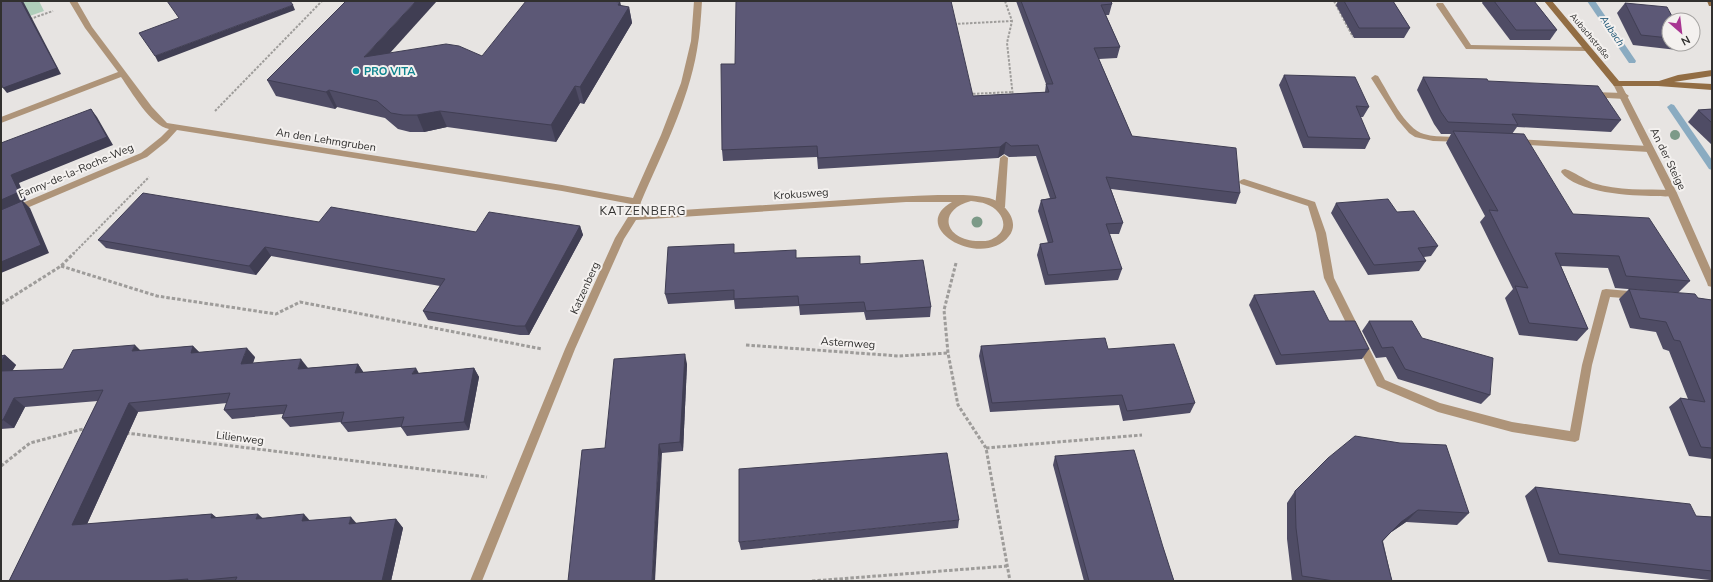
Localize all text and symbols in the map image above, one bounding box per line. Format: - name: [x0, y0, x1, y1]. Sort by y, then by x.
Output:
- street label: Aubachstraße: [1567, 10, 1613, 62]
- water label: Aubach: [1596, 12, 1628, 49]
- north arrow: [1661, 12, 1701, 52]
- text: N: [1678, 32, 1693, 49]
- place label: PRO VITA: [364, 64, 416, 79]
- marker: PRO VITA: [351, 66, 361, 76]
- street label: An den Lehmgruben: [275, 125, 377, 155]
- street label: An der Steige: [1646, 125, 1690, 193]
- street label: Fanny-de-la-Roche-Weg: [16, 140, 136, 202]
- street label: Krokusweg: [773, 185, 829, 203]
- district label: KATZENBERG: [600, 203, 686, 219]
- street label: Katzenberg: [567, 259, 603, 317]
- street label: Asternweg: [820, 334, 876, 352]
- street label: Lilienweg: [215, 428, 265, 448]

